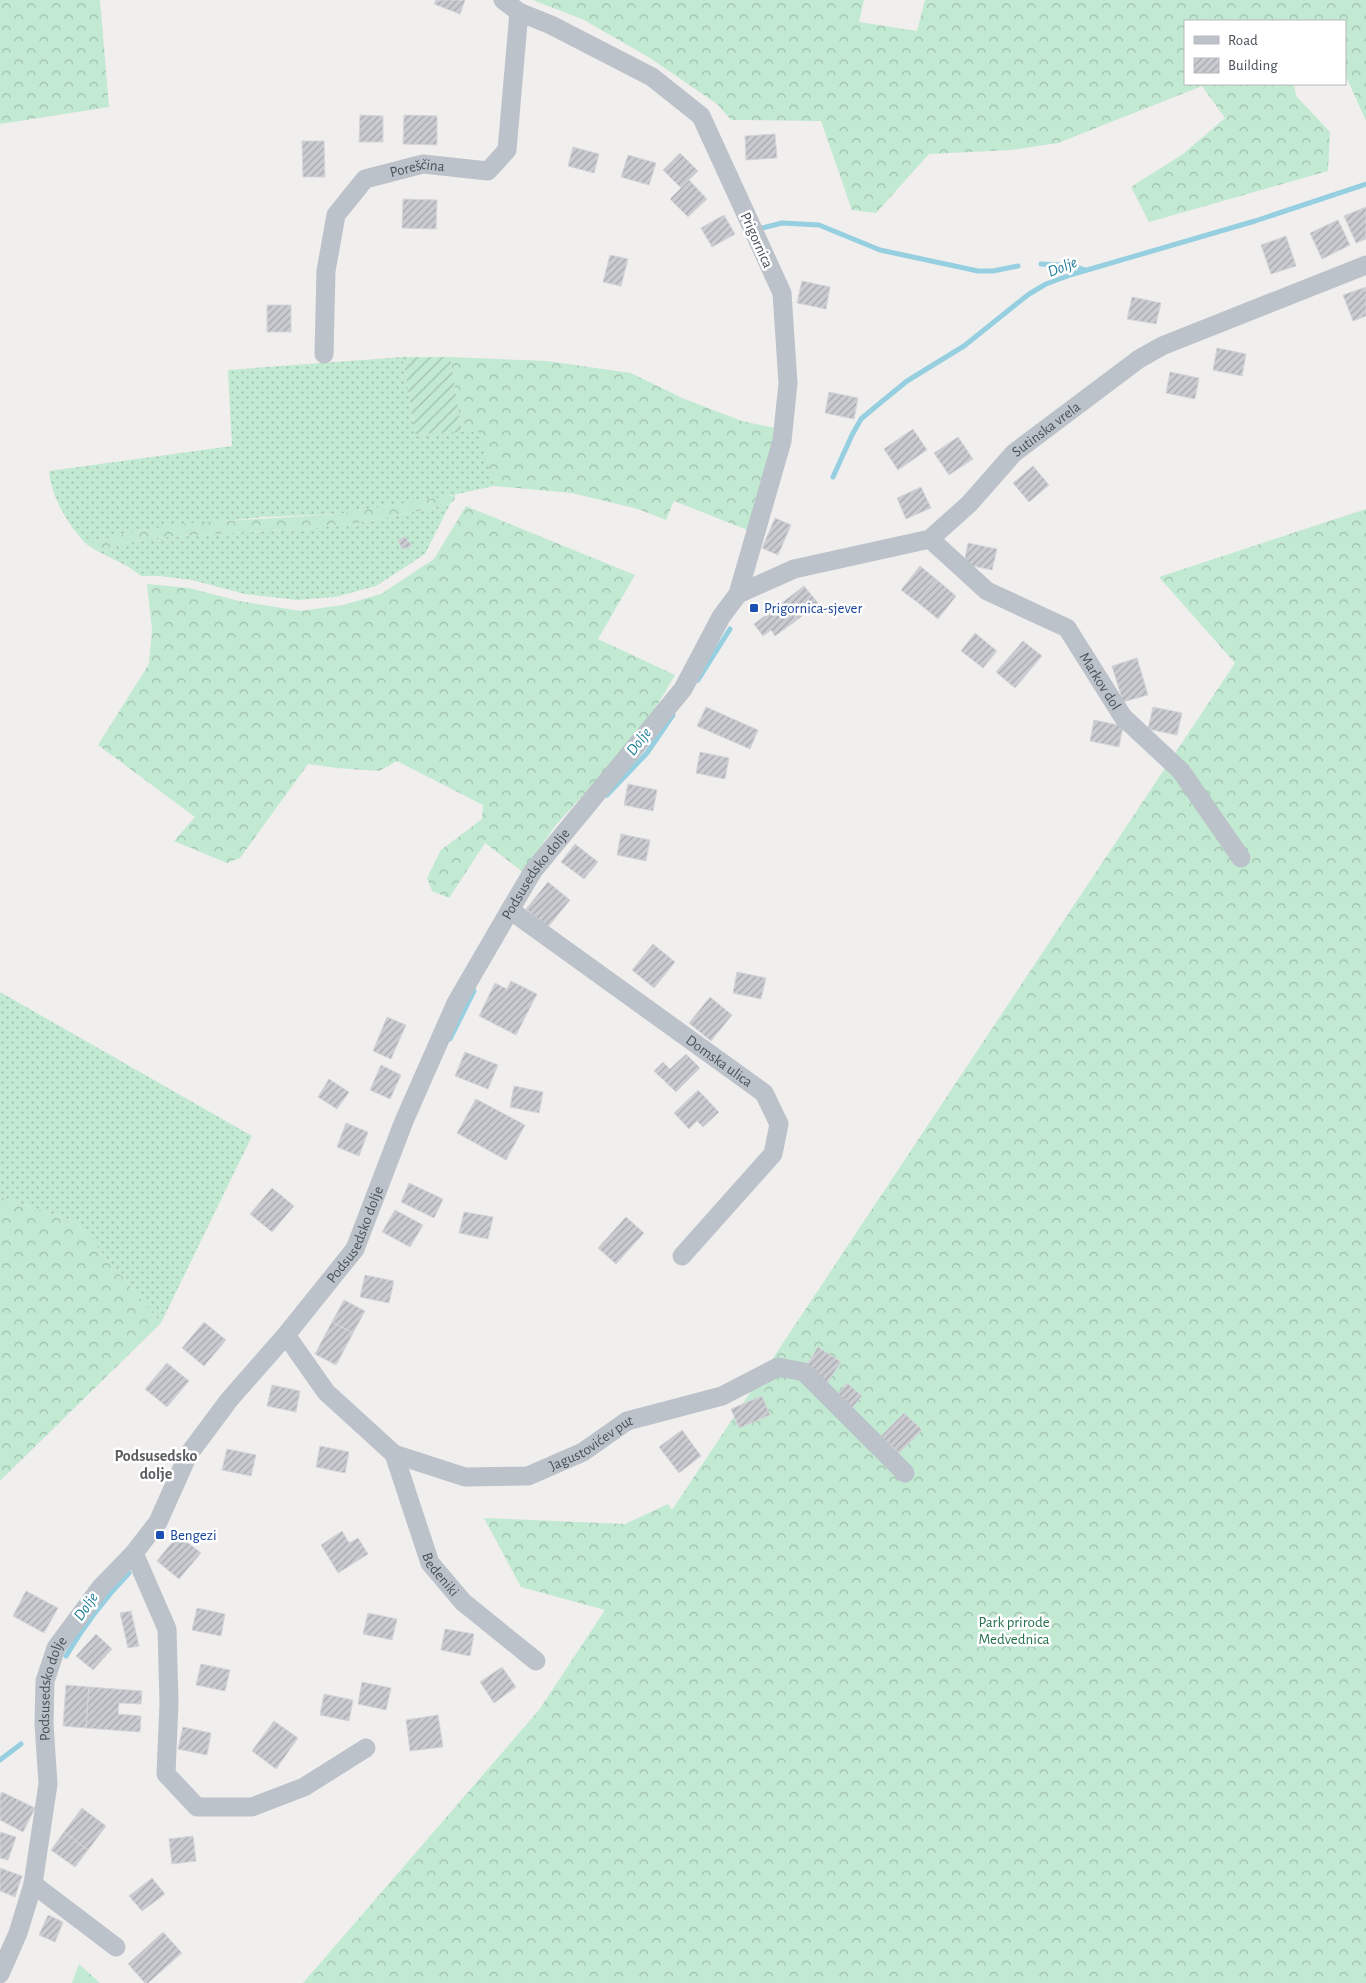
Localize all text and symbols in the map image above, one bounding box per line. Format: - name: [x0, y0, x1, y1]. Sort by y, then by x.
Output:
- legend: [1184, 20, 1346, 85]
- text: Road: [1228, 33, 1258, 48]
- text: Building: [1228, 58, 1278, 73]
- street label: Poreščina: [388, 157, 446, 180]
- street label: Prigornica: [738, 210, 775, 270]
- water label: Dolje: [1045, 254, 1080, 281]
- street label: Sutinska vrela: [1009, 399, 1083, 460]
- place label: Prigornica-sjever: [764, 601, 862, 616]
- marker: Prigornica-sjever: [748, 602, 760, 614]
- street label: Markov dol: [1076, 650, 1124, 713]
- water label: Dolje: [623, 725, 655, 759]
- street label: Podsusedsko dolje: [499, 826, 573, 922]
- street label: Domska ulica: [683, 1032, 755, 1090]
- street label: Podsusedsko dolje: [324, 1184, 386, 1286]
- street label: Jagustovićev put: [547, 1413, 635, 1474]
- district label: Podsusedsko dolje: [115, 1448, 198, 1483]
- place label: Bengezi: [170, 1528, 217, 1543]
- marker: Bengezi: [154, 1529, 166, 1541]
- street label: Bedeniki: [419, 1551, 462, 1599]
- water label: Dolje: [71, 1590, 102, 1624]
- park label: Park prirode Medvednica: [978, 1615, 1050, 1647]
- street label: Podsusedsko dolje: [37, 1634, 70, 1742]

